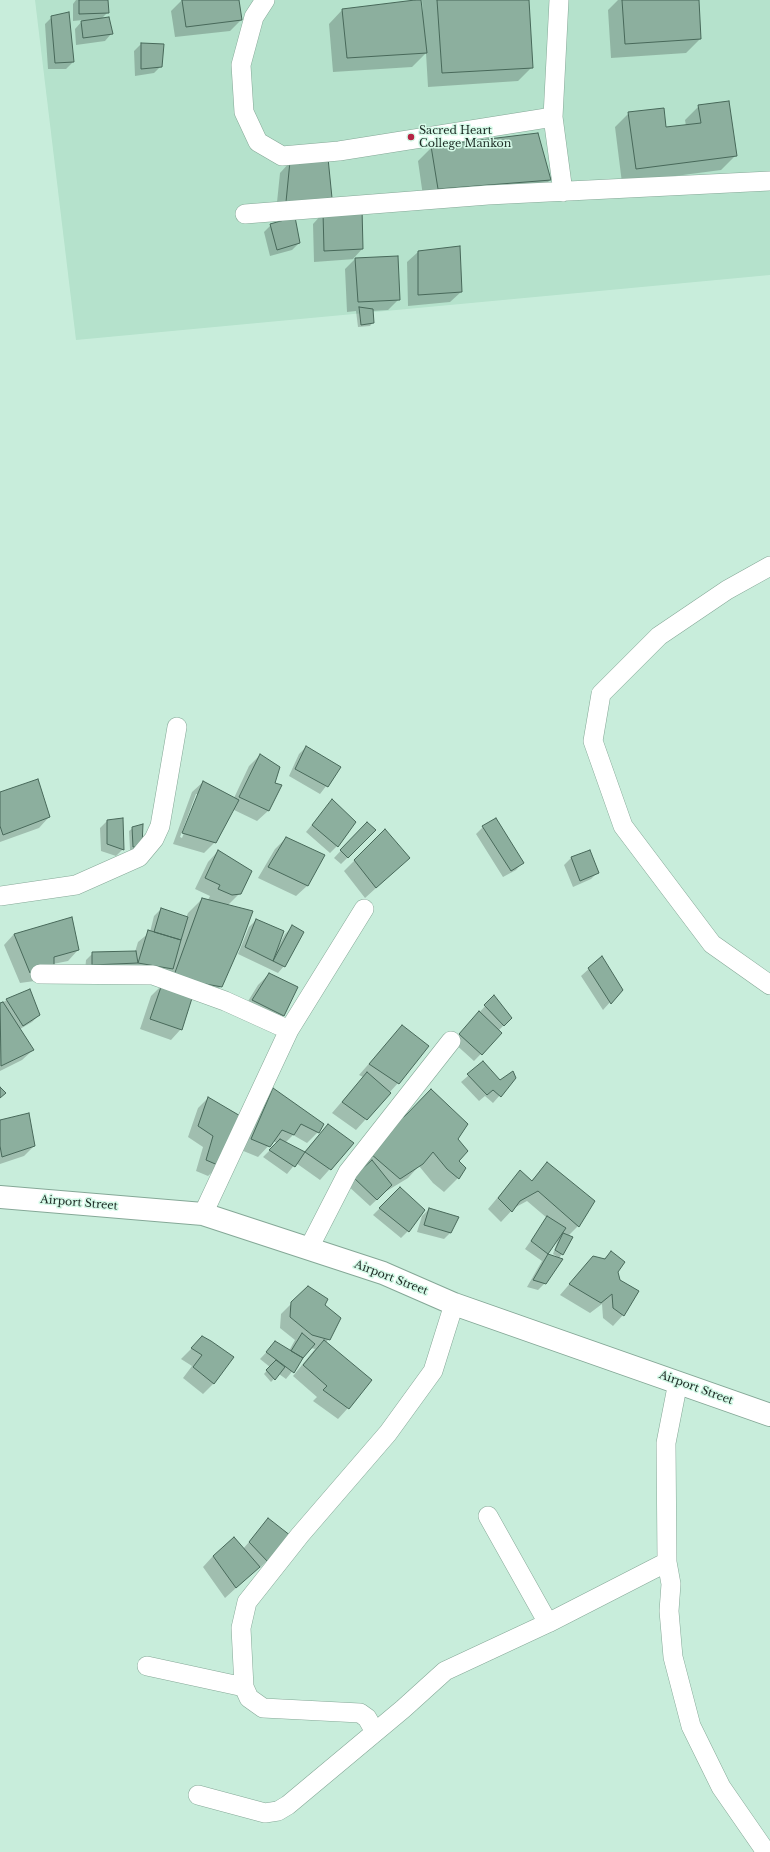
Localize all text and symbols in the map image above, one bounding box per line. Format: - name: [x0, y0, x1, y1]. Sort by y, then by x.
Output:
- place label: Sacred Heart College Mankon: [419, 124, 511, 150]
- marker: Sacred Heart College Mankon: [406, 132, 416, 142]
- street label: Airport Street: [40, 1193, 118, 1213]
- street label: Airport Street: [352, 1258, 430, 1298]
- street label: Airport Street: [657, 1368, 735, 1408]

